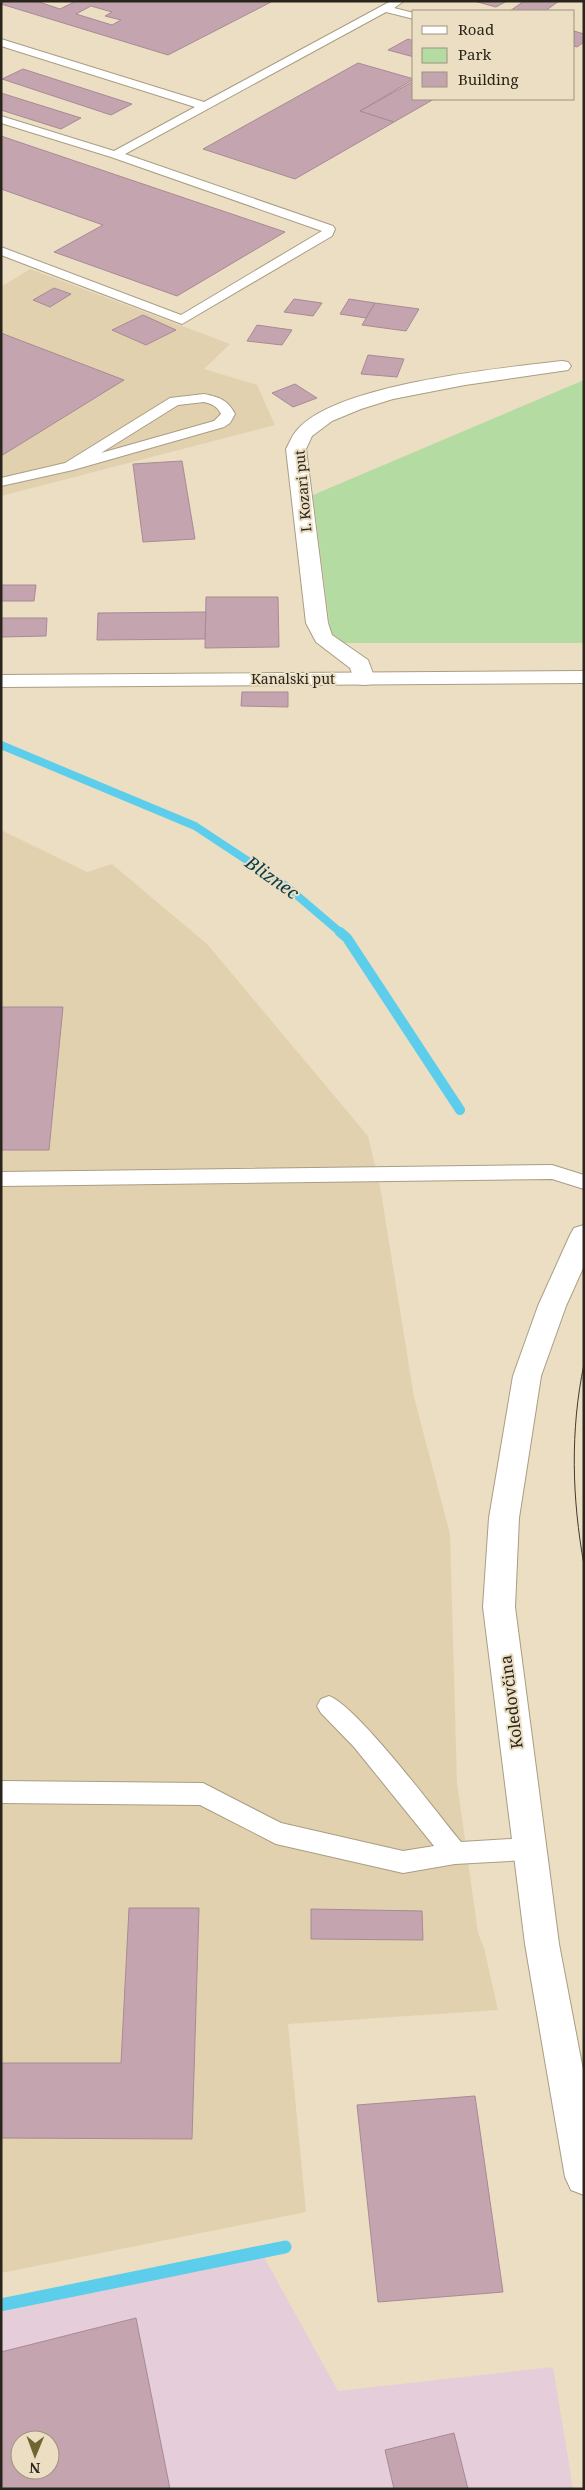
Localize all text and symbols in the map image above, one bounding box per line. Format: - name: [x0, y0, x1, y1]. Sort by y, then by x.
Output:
- legend: [412, 10, 575, 100]
- text: Road: [458, 19, 494, 39]
- text: Park: [458, 44, 492, 64]
- text: Building: [458, 69, 519, 89]
- street label: I. Kozari put: [289, 449, 316, 533]
- street label: Kanalski put: [251, 669, 335, 688]
- water label: Bliznec: [240, 849, 304, 904]
- street label: Koledovčina: [494, 1654, 528, 1750]
- north arrow: [10, 2430, 60, 2480]
- text: N: [29, 2459, 40, 2478]

